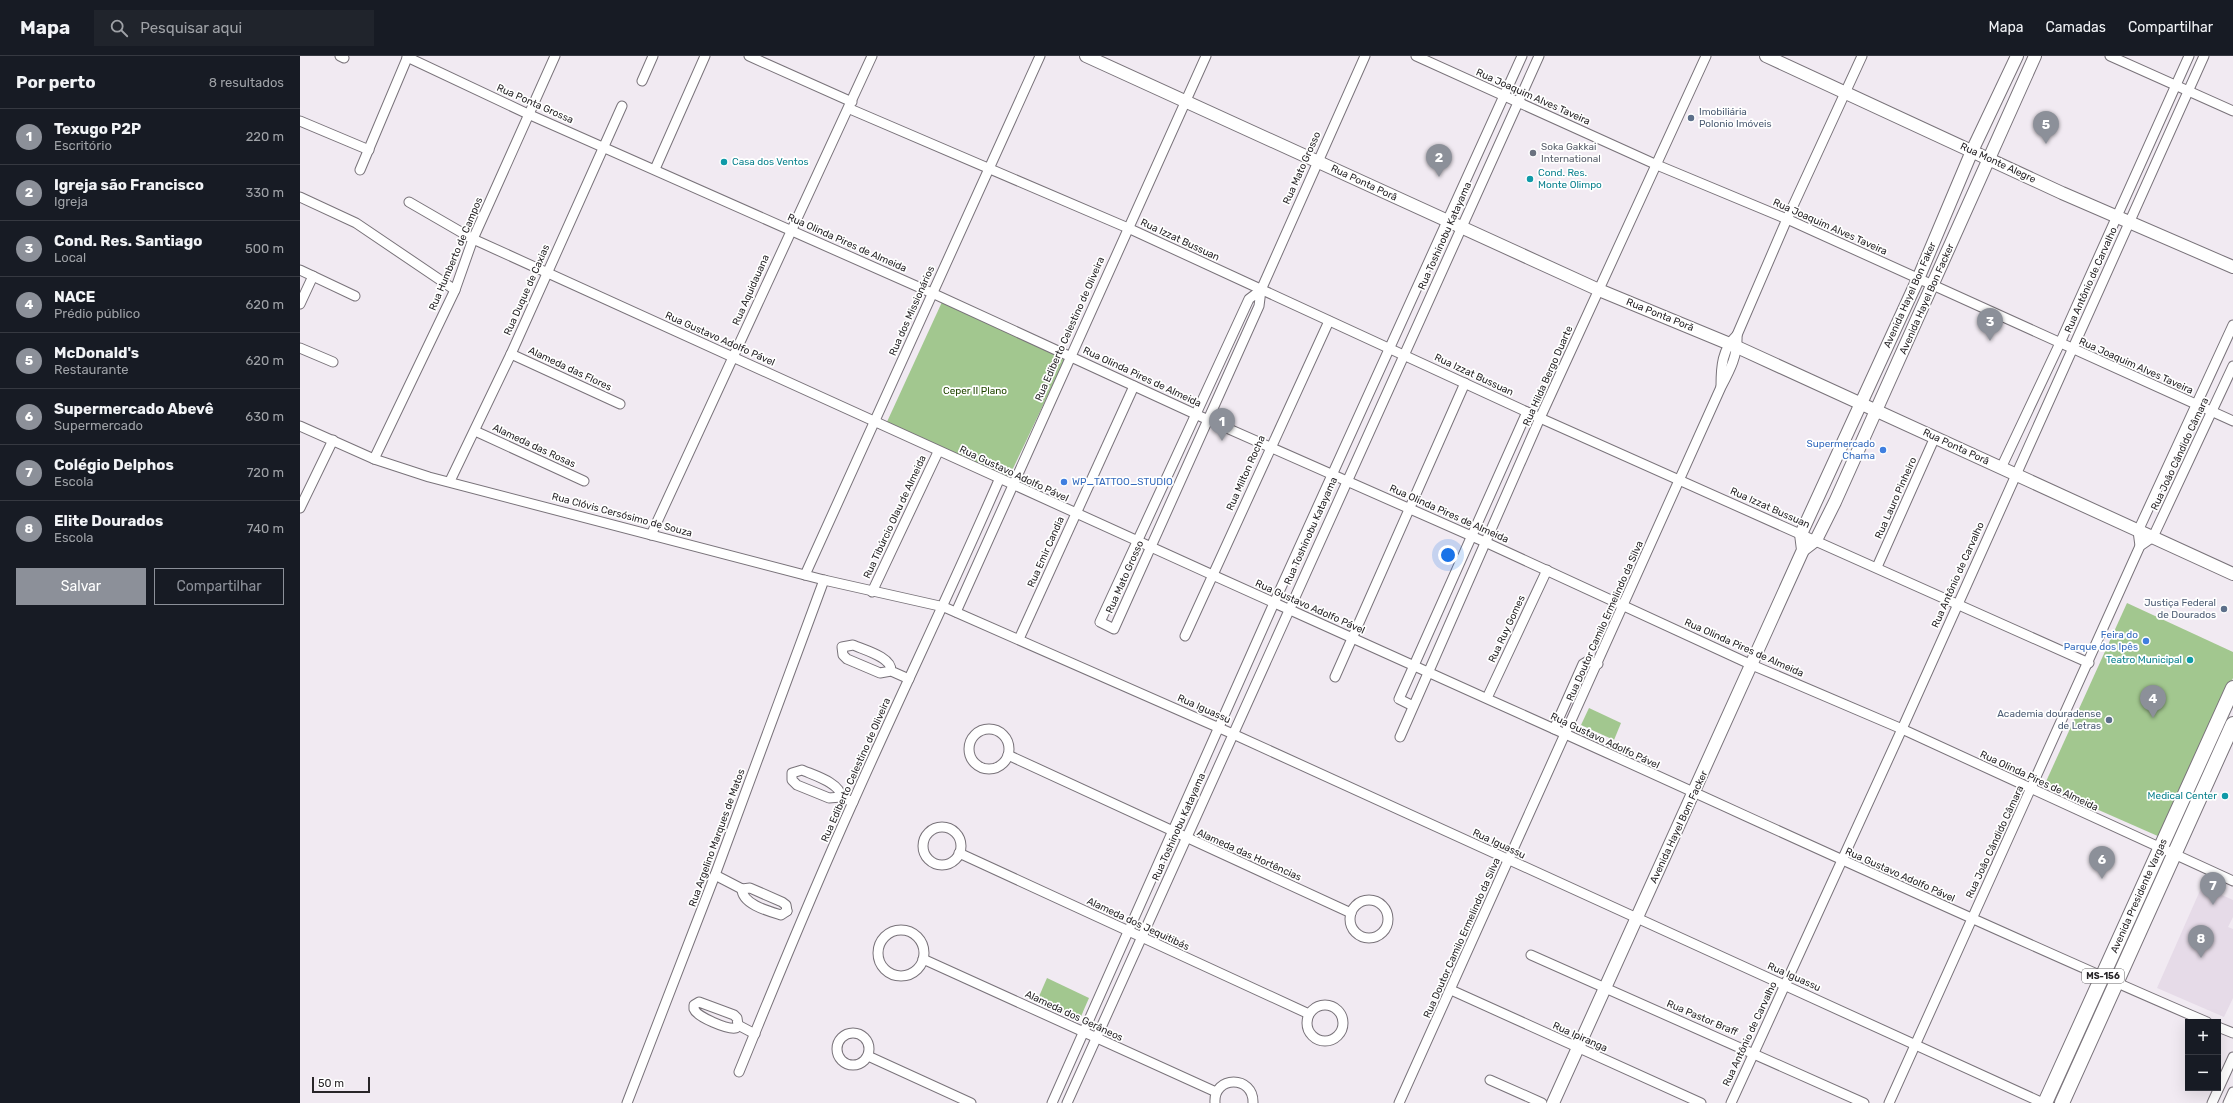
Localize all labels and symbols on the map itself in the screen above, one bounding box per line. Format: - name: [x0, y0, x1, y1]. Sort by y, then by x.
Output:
- street label: Rua Joaquim Alves Taveira: [1474, 66, 1592, 128]
- street label: Rua Ponta Grossa: [495, 82, 575, 126]
- place label: Imobiliária Polonio Imóveis: [1699, 106, 1772, 130]
- pin: 5: [2033, 111, 2059, 144]
- marker: Imobiliária Polonio Imóveis: [1686, 113, 1696, 123]
- street label: Rua Mato Grosso: [1281, 130, 1323, 206]
- street label: Rua Monte Alegre: [1958, 140, 2038, 186]
- place label: Soka Gakkai International: [1541, 141, 1601, 165]
- pin: 2: [1426, 144, 1452, 177]
- marker: Soka Gakkai International: [1528, 148, 1538, 158]
- place label: Casa dos Ventos: [732, 156, 809, 168]
- marker: Casa dos Ventos: [719, 157, 729, 167]
- street label: Rua Ponta Porã: [1329, 162, 1399, 204]
- place label: Cond. Res. Monte Olimpo: [1538, 167, 1602, 191]
- marker: Cond. Res. Monte Olimpo: [1525, 174, 1535, 184]
- street label: Rua Toshinobu Katayama: [1416, 180, 1474, 292]
- street label: Rua Humberto de Campos: [427, 196, 485, 312]
- street label: Rua Joaquim Alves Taveira: [1771, 196, 1889, 258]
- street label: Rua Olinda Pires de Almeida: [786, 211, 908, 275]
- street label: Rua Izzat Bussuan: [1139, 216, 1221, 264]
- street label: Rua Antônio de Carvalho: [2062, 225, 2120, 335]
- street label: Avenida Hayel Bon Faker: [1881, 240, 1939, 350]
- street label: Avenida Hayel Bon Facker: [1897, 242, 1957, 356]
- street label: Rua Duque de Caxias: [502, 243, 552, 337]
- street label: Rua Aquidauana: [730, 253, 772, 327]
- street label: Rua Ediberto Celestino de Oliveira: [1033, 255, 1107, 403]
- street label: Rua dos Missionários: [887, 264, 937, 358]
- street label: Rua Ponta Porã: [1624, 296, 1696, 334]
- pin: 3: [1977, 308, 2003, 341]
- street label: Rua Gustavo Adolfo Pável: [663, 309, 777, 369]
- street label: Rua Hilda Bergo Duarte: [1520, 324, 1576, 428]
- street label: Rua Joaquim Alves Taveira: [2077, 335, 2195, 397]
- street label: Alameda das Flores: [526, 344, 614, 394]
- street label: Rua Olinda Pires de Almeida: [1081, 344, 1203, 410]
- street label: Rua Izzat Bussuan: [1433, 351, 1515, 399]
- park label: Ceper II Plano: [943, 385, 1007, 397]
- street label: Rua João Cândido Câmara: [2149, 396, 2211, 512]
- pin: 1: [1209, 408, 1235, 441]
- street label: Alameda das Rosas: [491, 422, 577, 470]
- street label: Rua Ponta Porã: [1921, 426, 1991, 468]
- street label: Rua Milton Rocha: [1224, 434, 1268, 512]
- place label: Supermercado Chama: [1806, 438, 1875, 462]
- street label: Rua Gustavo Adolfo Pável: [958, 443, 1070, 505]
- marker: Supermercado Chama: [1878, 445, 1888, 455]
- street label: Rua Tibúrcio Olau de Almeida: [861, 453, 929, 581]
- street label: Rua Lauro Pinheiro: [1873, 455, 1919, 541]
- street label: Rua Toshinobu Katayama: [1282, 475, 1340, 587]
- place label: WP_TATTOO_STUDIO: [1072, 476, 1173, 488]
- marker: WP_TATTOO_STUDIO: [1059, 477, 1069, 487]
- street label: Rua Olinda Pires de Almeida: [1388, 482, 1510, 546]
- street label: Rua Izzat Bussuan: [1728, 485, 1812, 531]
- street label: Rua Clóvis Cersósimo de Souza: [551, 490, 693, 540]
- street label: Rua Emir Candia: [1025, 515, 1067, 589]
- street label: Rua Antônio de Carvalho: [1929, 520, 1987, 630]
- street label: Rua Mato Grosso: [1104, 539, 1146, 615]
- street label: Rua Doutor Camilo Ermelindo da Silva: [1564, 539, 1646, 703]
- your location: [1438, 545, 1458, 565]
- street label: Rua Gustavo Adolfo Pável: [1253, 577, 1367, 637]
- street label: Rua Ruy Gomes: [1486, 593, 1528, 665]
- place label: Justiça Federal de Dourados: [2144, 597, 2216, 621]
- marker: Justiça Federal de Dourados: [2219, 604, 2229, 614]
- street label: Rua Olinda Pires de Almeida: [1683, 616, 1805, 680]
- place label: Feira do Parque dos Ipês: [2064, 629, 2138, 653]
- marker: Feira do Parque dos Ipês: [2141, 636, 2151, 646]
- place label: Teatro Municipal: [2106, 654, 2182, 666]
- marker: Teatro Municipal: [2185, 655, 2195, 665]
- pin: 4: [2140, 685, 2166, 718]
- street label: Rua Iguassu: [1176, 692, 1232, 726]
- street label: Rua Ediberto Celestino de Oliveira: [819, 696, 893, 844]
- place label: Academia douradense de Letras: [1997, 708, 2101, 732]
- street label: Rua Gustavo Adolfo Pável: [1549, 710, 1661, 772]
- marker: Academia douradense de Letras: [2104, 715, 2114, 725]
- street label: Rua Olinda Pires de Almeida: [1978, 748, 2100, 814]
- street label: Rua Argelino Marques de Matos: [686, 767, 748, 909]
- street label: Avenida Hayel Bom Facker: [1648, 769, 1710, 885]
- street label: Rua Toshinobu Katayama: [1150, 771, 1208, 883]
- street label: Rua João Cândido Câmara: [1964, 784, 2026, 900]
- place label: Medical Center: [2148, 790, 2217, 802]
- marker: Medical Center: [2220, 791, 2230, 801]
- street label: Alameda das Hortências: [1195, 827, 1303, 883]
- street label: Rua Iguassu: [1471, 827, 1527, 861]
- street label: Avenida Presidente Vargas: [2108, 837, 2170, 955]
- street label: Rua Gustavo Adolfo Pável: [1843, 845, 1957, 905]
- pin: 6: [2089, 846, 2115, 879]
- street label: Rua Doutor Camilo Ermelindo da Silva: [1421, 856, 1503, 1020]
- pin: 7: [2200, 872, 2226, 905]
- street label: Alameda dos Jequitibás: [1085, 895, 1191, 953]
- pin: 8: [2188, 925, 2214, 958]
- street label: Rua Iguassu: [1766, 960, 1822, 994]
- road number: MS-156: [2082, 969, 2124, 983]
- street label: Rua Antônio de Carvalho: [1720, 979, 1780, 1088]
- street label: Alameda dos Gerâneos: [1023, 988, 1125, 1044]
- street label: Rua Pastor Braff: [1665, 998, 1739, 1038]
- street label: Rua Ipiranga: [1551, 1020, 1609, 1054]
- scale bar: [312, 1075, 370, 1094]

